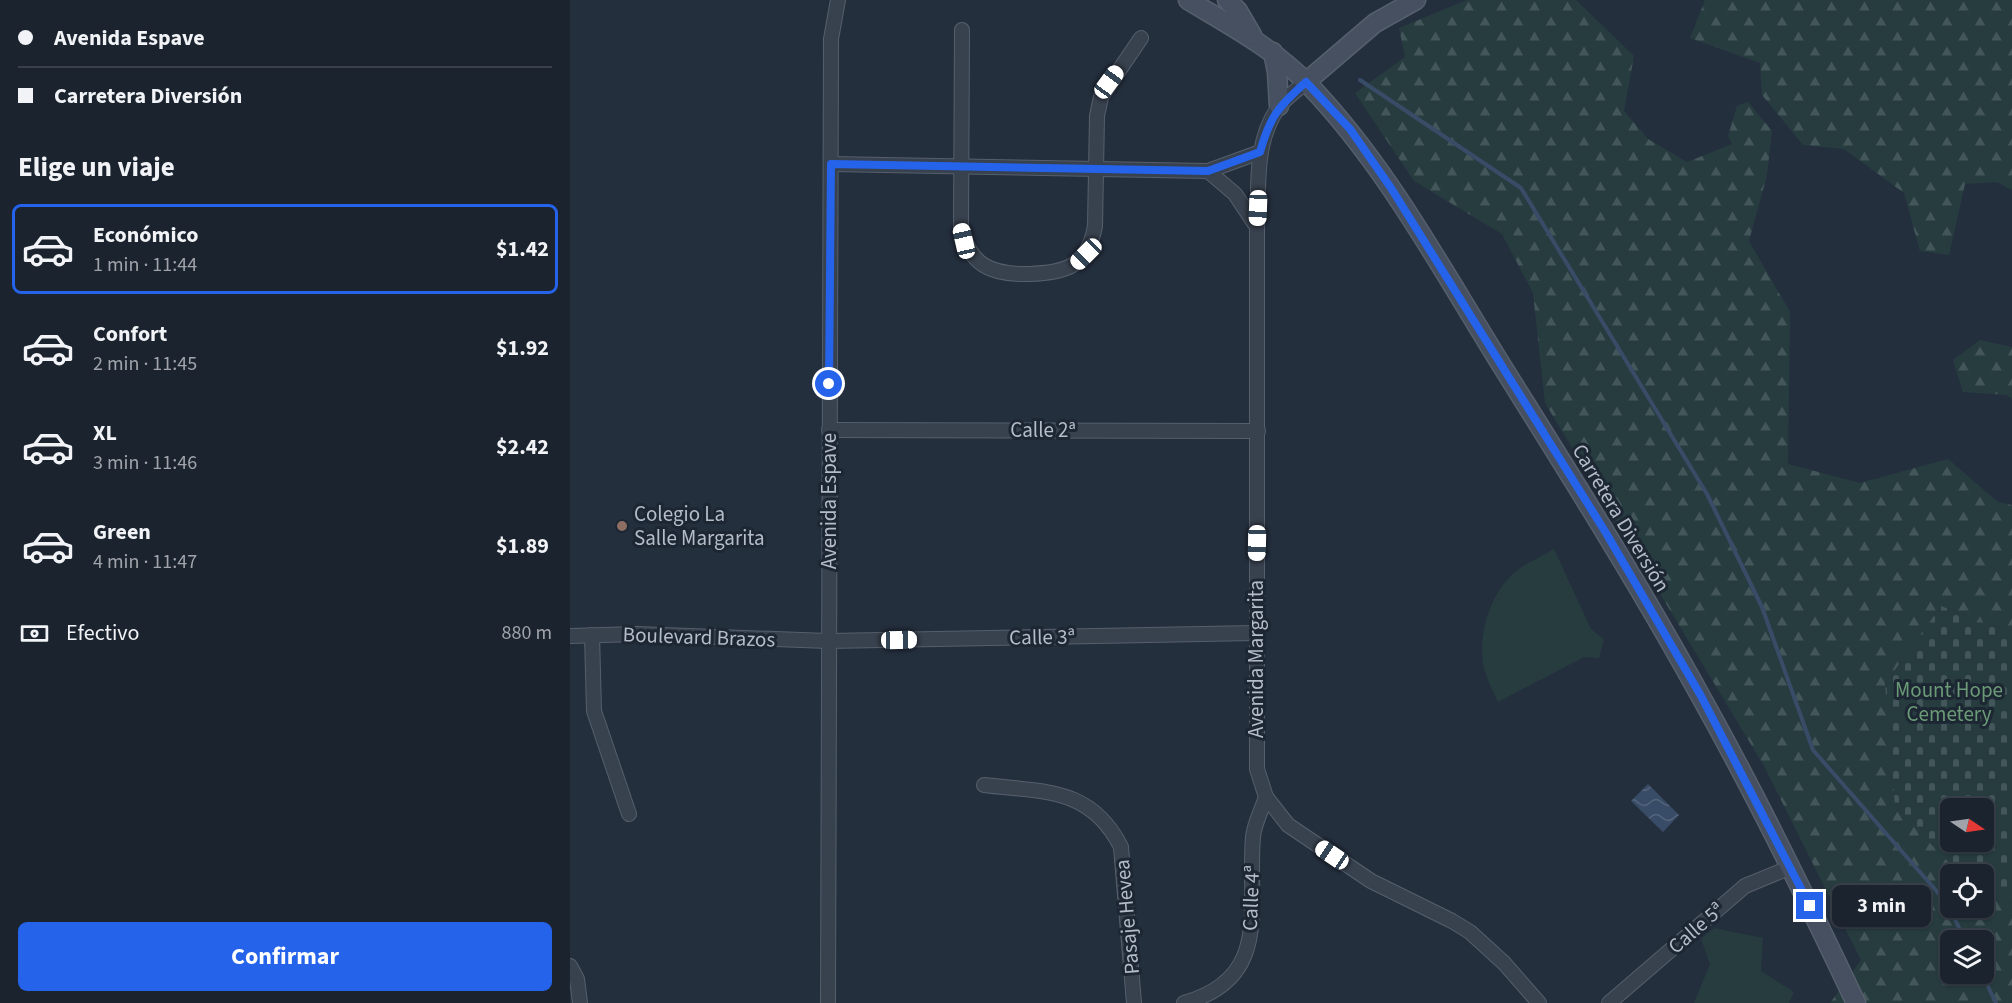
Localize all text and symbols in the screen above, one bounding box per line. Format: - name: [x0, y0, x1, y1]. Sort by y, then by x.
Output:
- text: Avenida Espave: [54, 22, 205, 54]
- car: [1091, 62, 1127, 102]
- text: Carretera Diversión: [54, 80, 242, 112]
- text: Elige un viaje: [18, 148, 175, 187]
- car: [1248, 190, 1268, 226]
- text: Económico: [93, 219, 198, 251]
- car: [951, 221, 977, 261]
- icon: car: [21, 222, 75, 276]
- text: $1.42: [496, 233, 549, 265]
- car: [1067, 235, 1105, 273]
- text: 1 min · 11:44: [93, 251, 197, 279]
- text: Confort: [93, 318, 167, 350]
- icon: car: [21, 321, 75, 375]
- text: $1.92: [496, 332, 549, 364]
- text: 2 min · 11:45: [93, 350, 197, 378]
- route start: [815, 370, 842, 397]
- street label: Calle 2ª: [1010, 415, 1076, 445]
- text: XL: [93, 417, 117, 449]
- icon: car: [21, 420, 75, 474]
- text: $2.42: [496, 431, 549, 463]
- street label: Avenida Espave: [814, 433, 844, 569]
- street label: Carretera Diversión: [1565, 438, 1677, 598]
- text: 3 min · 11:46: [93, 449, 197, 477]
- place label: Colegio La Salle Margarita: [634, 499, 765, 553]
- text: Green: [93, 516, 151, 548]
- icon: car: [21, 519, 75, 573]
- marker: Colegio La Salle Margarita: [615, 519, 629, 533]
- car: [1248, 525, 1266, 561]
- text: $1.89: [496, 530, 549, 562]
- text: 4 min · 11:47: [93, 548, 197, 576]
- street label: Avenida Margarita: [1241, 580, 1271, 738]
- icon: cash: [18, 617, 51, 650]
- text: Efectivo: [66, 617, 140, 649]
- text: 880 m: [502, 619, 552, 647]
- street label: Boulevard Brazos: [622, 619, 776, 655]
- street label: Calle 3ª: [1009, 621, 1075, 653]
- car: [881, 631, 917, 649]
- park label: Mount Hope Cemetery: [1895, 675, 2003, 729]
- north arrow: [1940, 798, 1994, 852]
- map controls: [1940, 798, 1994, 984]
- car: [1312, 837, 1352, 873]
- street label: Pasaje Hevea: [1107, 858, 1147, 976]
- button: locate: [1940, 864, 1994, 918]
- street label: Calle 4ª: [1235, 865, 1267, 931]
- callout: 3 min: [1831, 885, 1930, 927]
- route end: [1796, 892, 1823, 919]
- text: 3 min: [1857, 892, 1906, 920]
- street label: Calle 5ª: [1661, 895, 1731, 961]
- button: Confirmar: [18, 922, 552, 991]
- button: layers: [1940, 930, 1994, 984]

